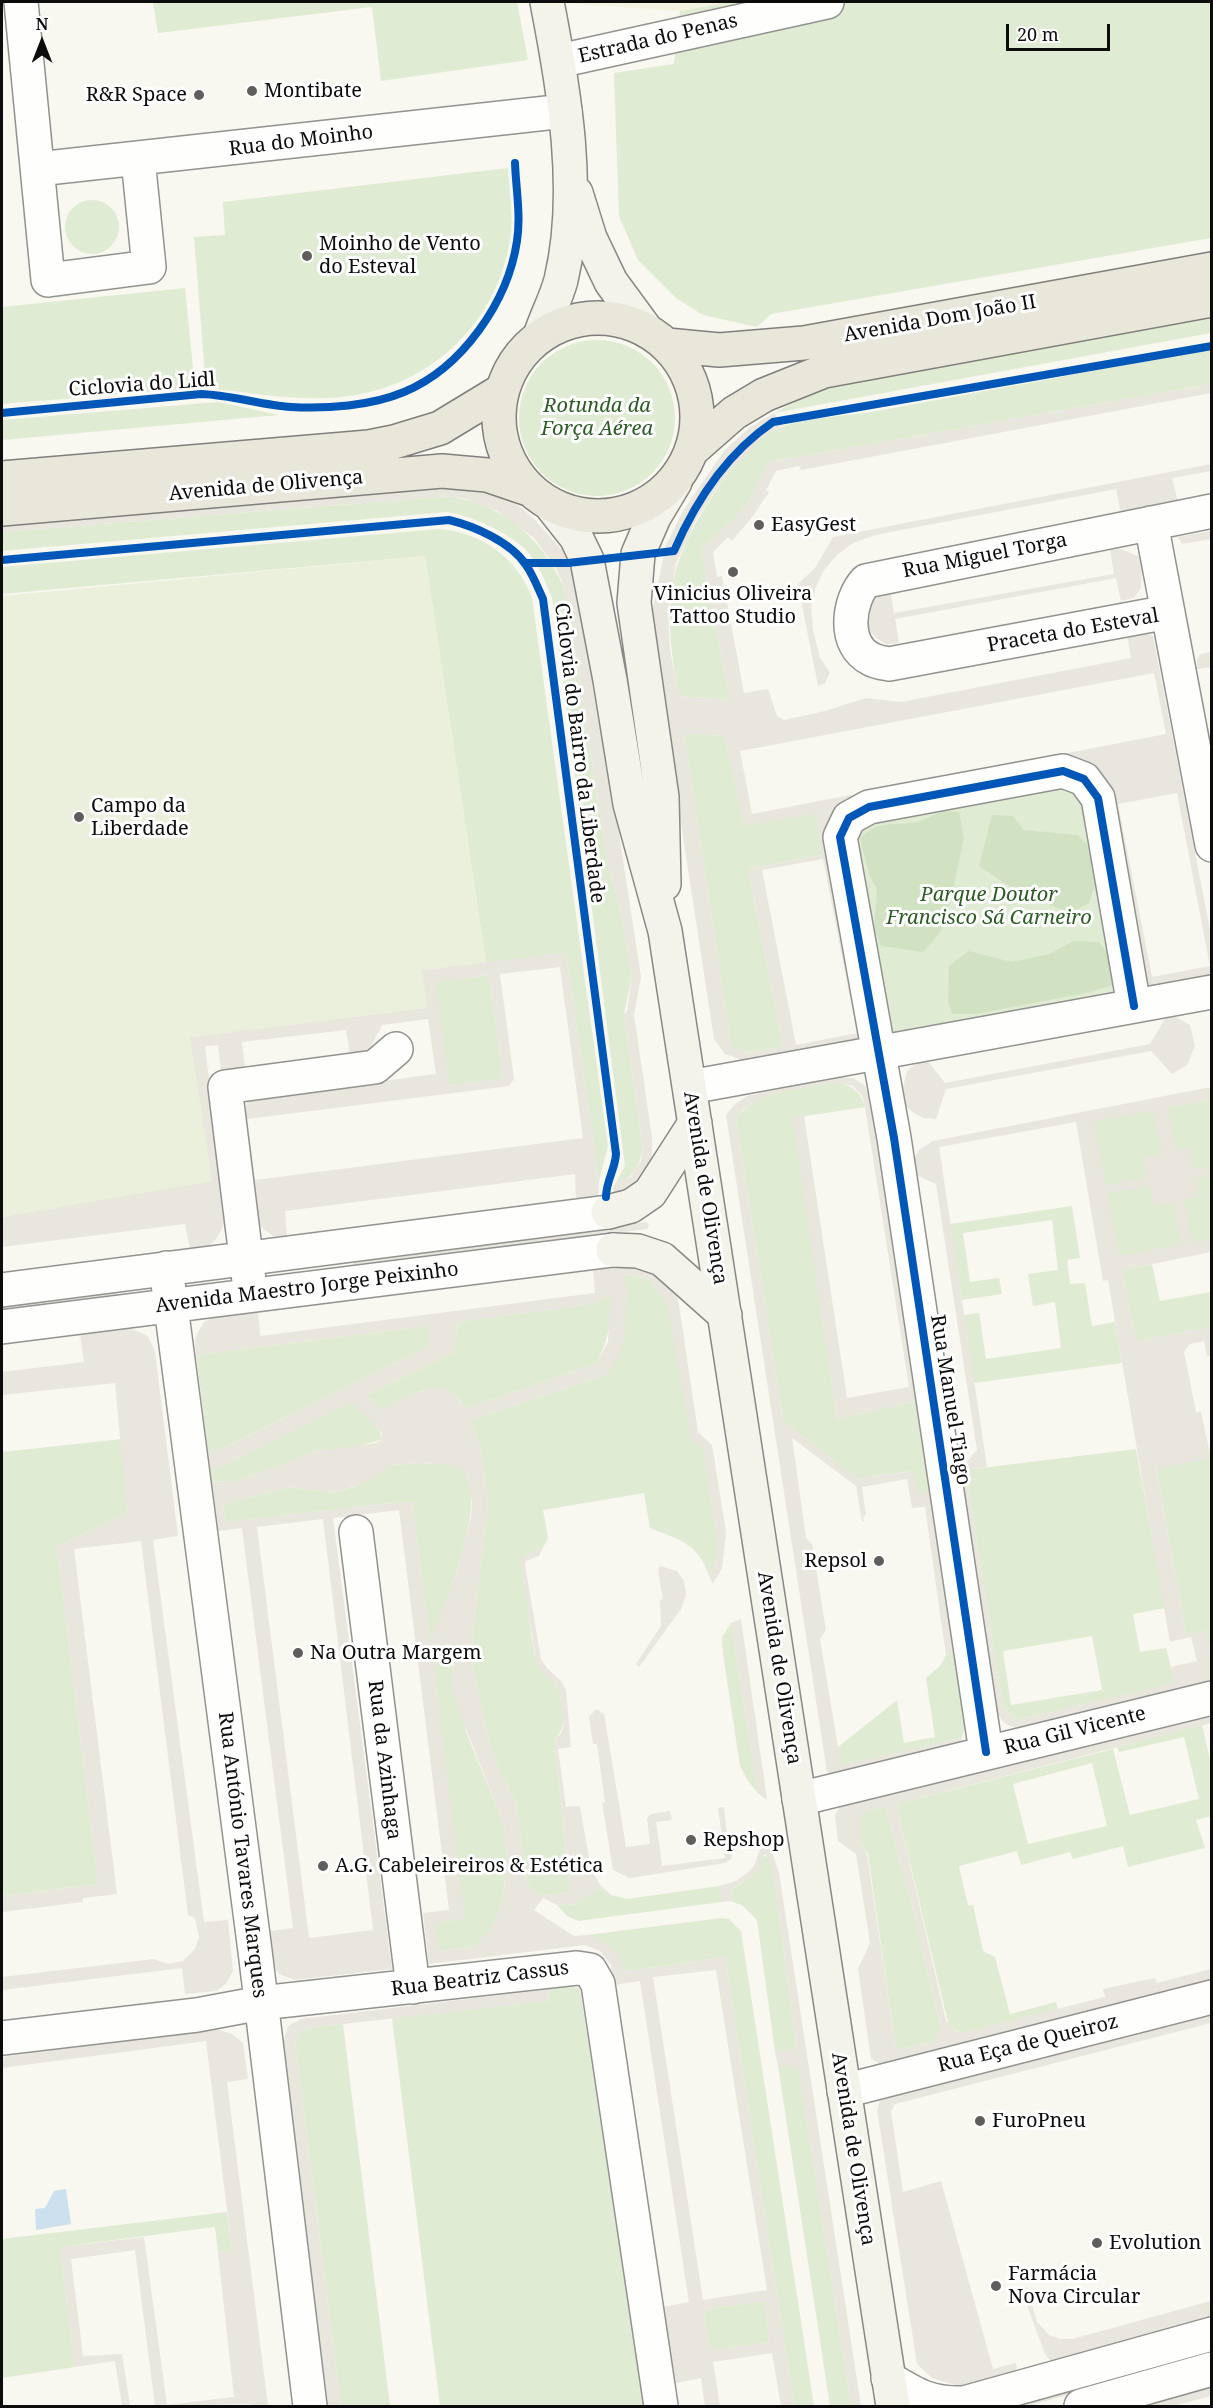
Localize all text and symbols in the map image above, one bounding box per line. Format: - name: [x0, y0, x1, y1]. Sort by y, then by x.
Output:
- street label: Estrada do Penas: [576, 9, 740, 69]
- north arrow: [12, 12, 72, 72]
- scale bar: [1009, 12, 1112, 50]
- text: N: [36, 13, 48, 35]
- text: 20 m: [1017, 22, 1059, 46]
- place label: Montibate: [264, 79, 362, 103]
- place label: R&R Space: [86, 83, 187, 107]
- marker: Montibate: [245, 84, 259, 98]
- marker: R&R Space: [192, 88, 206, 102]
- street label: Rua do Moinho: [228, 120, 374, 162]
- place label: Moinho de Vento do Esteval: [319, 232, 481, 279]
- marker: Moinho de Vento do Esteval: [300, 249, 314, 263]
- street label: Avenida Dom João II: [842, 290, 1038, 348]
- street label: Ciclovia do Lidl: [68, 368, 216, 402]
- park label: Rotunda da Força Aérea: [541, 394, 653, 441]
- street label: Avenida de Olivença: [168, 466, 364, 506]
- place label: EasyGest: [771, 513, 856, 537]
- marker: EasyGest: [752, 518, 766, 532]
- street label: Rua Miguel Torga: [901, 528, 1069, 584]
- marker: Vinicius Oliveira Tattoo Studio: [726, 565, 740, 579]
- place label: Vinicius Oliveira Tattoo Studio: [654, 582, 812, 629]
- street label: Ciclovia do Bairro da Liberdade: [549, 601, 609, 905]
- street label: Praceta do Esteval: [985, 604, 1161, 658]
- place label: Campo da Liberdade: [91, 794, 189, 841]
- marker: Campo da Liberdade: [72, 810, 86, 824]
- park label: Parque Doutor Francisco Sá Carneiro: [886, 883, 1092, 930]
- street label: Avenida de Olivença: [678, 1090, 732, 1286]
- street label: Avenida Maestro Jorge Peixinho: [154, 1257, 460, 1319]
- street label: Rua Manuel Tiago: [925, 1313, 975, 1487]
- place label: Repsol: [804, 1549, 867, 1573]
- marker: Repsol: [872, 1554, 886, 1568]
- street label: Avenida de Olivença: [752, 1570, 806, 1766]
- place label: Na Outra Margem: [310, 1641, 482, 1665]
- marker: Na Outra Margem: [291, 1646, 305, 1660]
- street label: Rua da Azinhaga: [362, 1679, 406, 1841]
- street label: Rua Gil Vicente: [1002, 1702, 1148, 1760]
- street label: Rua António Tavares Marques: [213, 1711, 271, 1999]
- place label: Repshop: [703, 1828, 785, 1852]
- marker: Repshop: [684, 1833, 698, 1847]
- place label: A.G. Cabeleireiros & Estética: [335, 1854, 603, 1878]
- marker: A.G. Cabeleireiros & Estética: [316, 1859, 330, 1873]
- street label: Rua Beatriz Cassus: [390, 1956, 570, 2002]
- street label: Rua Eça de Queiroz: [935, 2010, 1121, 2078]
- street label: Avenida de Olivença: [826, 2051, 880, 2247]
- place label: FuroPneu: [992, 2109, 1086, 2133]
- marker: FuroPneu: [973, 2114, 987, 2128]
- place label: Evolution: [1109, 2231, 1201, 2255]
- marker: Evolution: [1090, 2236, 1104, 2250]
- place label: Farmácia Nova Circular: [1008, 2262, 1140, 2309]
- marker: Farmácia Nova Circular: [989, 2279, 1003, 2293]

